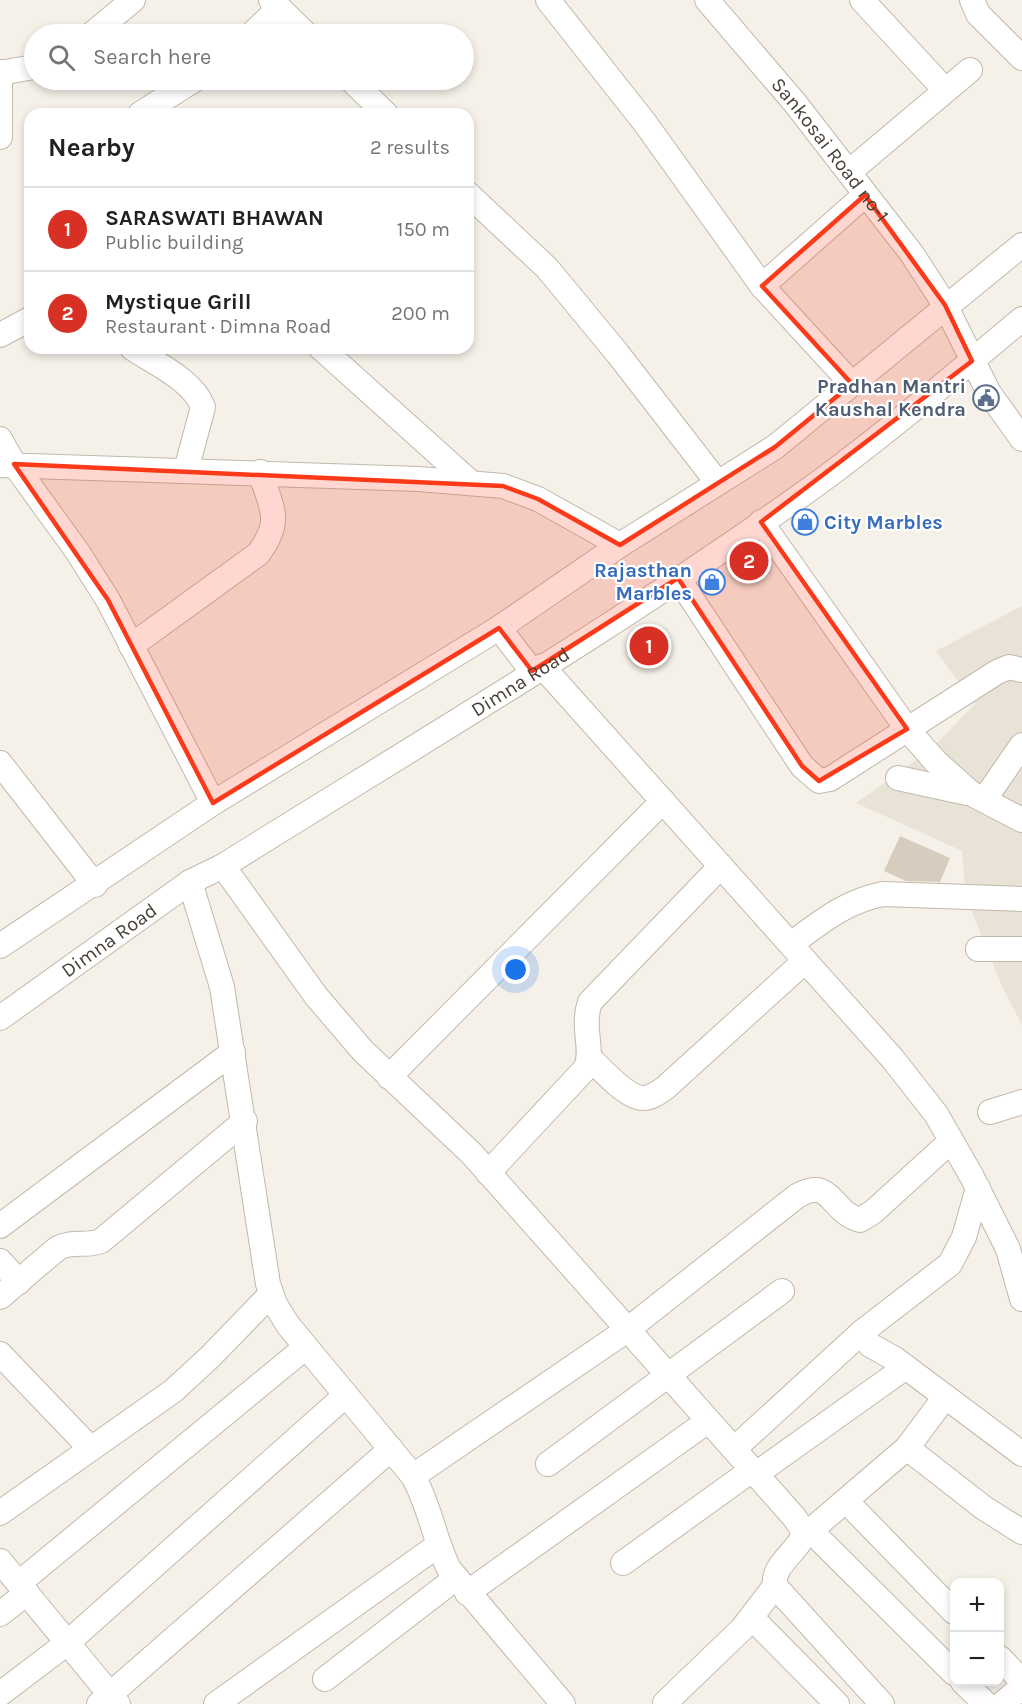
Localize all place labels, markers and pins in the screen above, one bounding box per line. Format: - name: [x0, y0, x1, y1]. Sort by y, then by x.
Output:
- place label: Pradhan Mantri Kaushal Kendra: [815, 375, 966, 421]
- public building icon: Pradhan Mantri Kaushal Kendra: [971, 383, 1001, 413]
- shop icon: City Marbles: [790, 507, 820, 537]
- place label: City Marbles: [824, 511, 943, 534]
- pin: 2: [730, 538, 768, 584]
- place label: Rajasthan Marbles: [594, 559, 692, 605]
- shop icon: Rajasthan Marbles: [697, 567, 727, 597]
- pin: 1: [630, 624, 668, 668]

